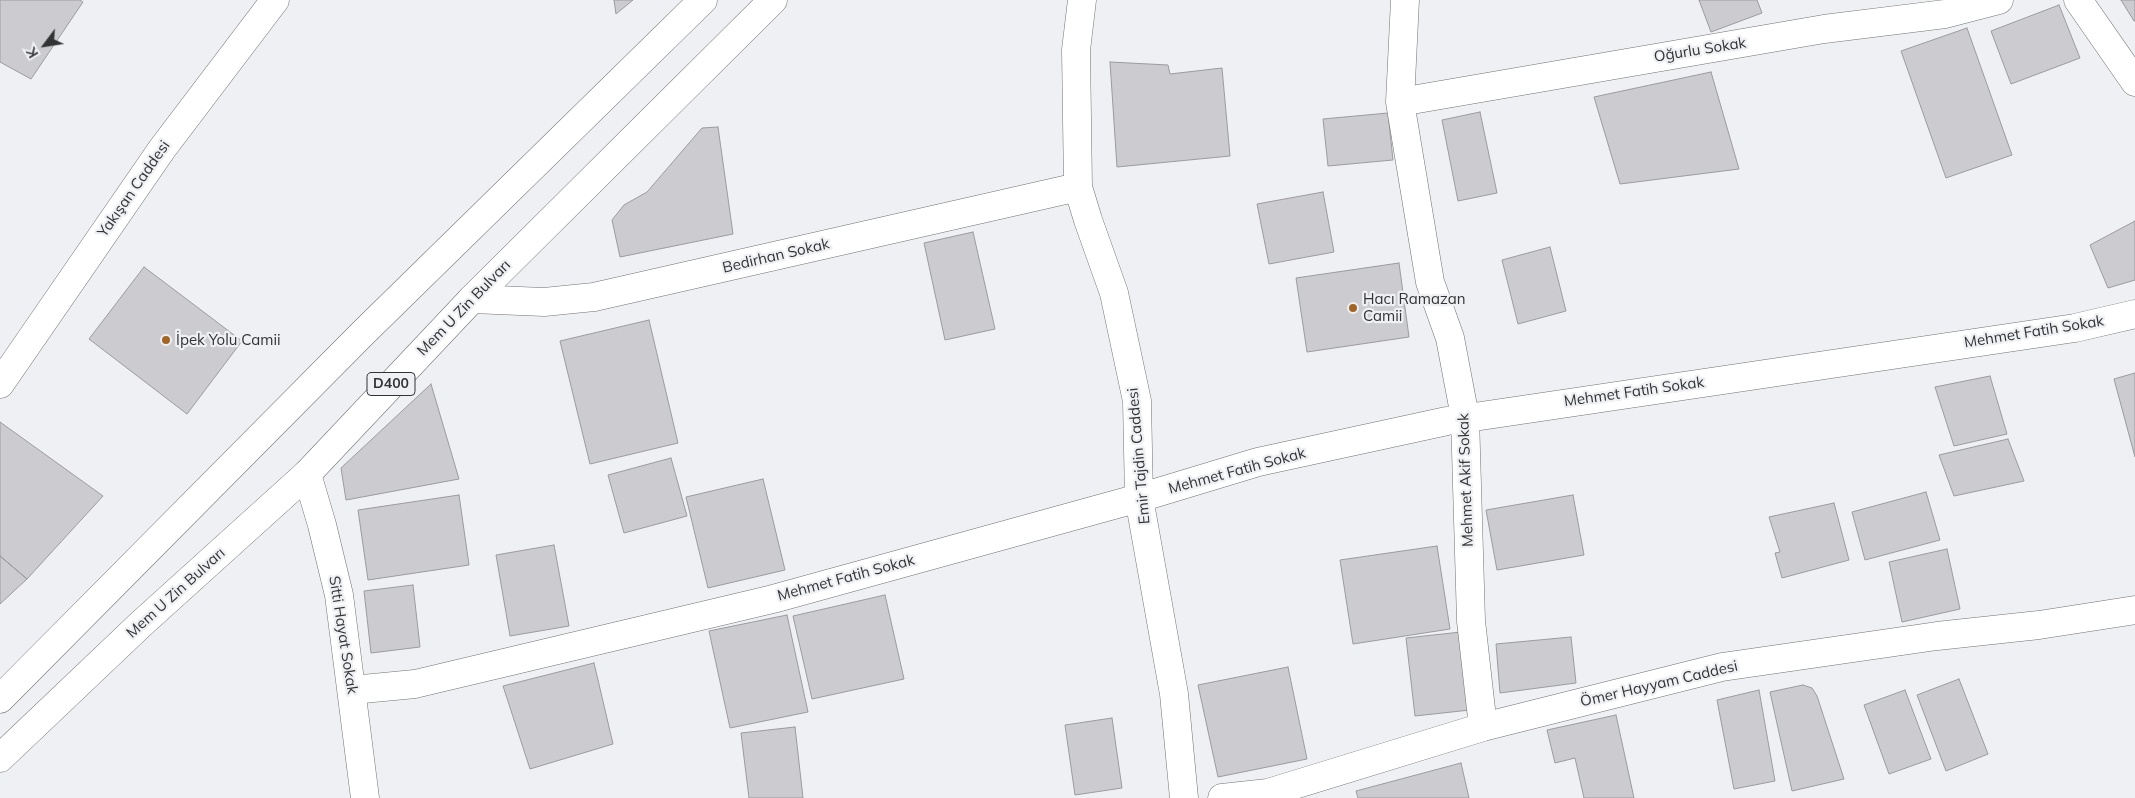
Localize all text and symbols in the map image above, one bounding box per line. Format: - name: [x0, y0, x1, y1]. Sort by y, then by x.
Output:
- north arrow: [20, 20, 70, 70]
- street label: Oğurlu Sokak: [1653, 34, 1747, 66]
- text: K: [22, 44, 42, 61]
- street label: Yakışan Caddesi: [94, 137, 174, 241]
- street label: Bedirhan Sokak: [721, 235, 831, 277]
- street label: Mem U Zin Bulvarı: [414, 256, 514, 360]
- place label: Hacı Ramazan Camii: [1363, 290, 1465, 325]
- marker: Hacı Ramazan Camii: [1347, 302, 1359, 314]
- street label: Mehmet Fatih Sokak: [1963, 312, 2105, 352]
- place label: İpek Yolu Camii: [176, 331, 281, 349]
- marker: İpek Yolu Camii: [160, 334, 172, 346]
- road number: D400: [367, 372, 415, 396]
- street label: Mehmet Fatih Sokak: [1563, 373, 1705, 411]
- street label: Emir Tajdin Caddesi: [1124, 387, 1154, 525]
- street label: Mehmet Akif Sokak: [1455, 413, 1477, 547]
- street label: Mehmet Fatih Sokak: [1166, 444, 1308, 498]
- street label: Mem U Zin Bulvarı: [123, 544, 229, 642]
- street label: Mehmet Fatih Sokak: [775, 551, 917, 605]
- street label: Sitti Hayat Sokak: [325, 575, 361, 695]
- street label: Ömer Hayyam Caddesi: [1579, 657, 1739, 711]

